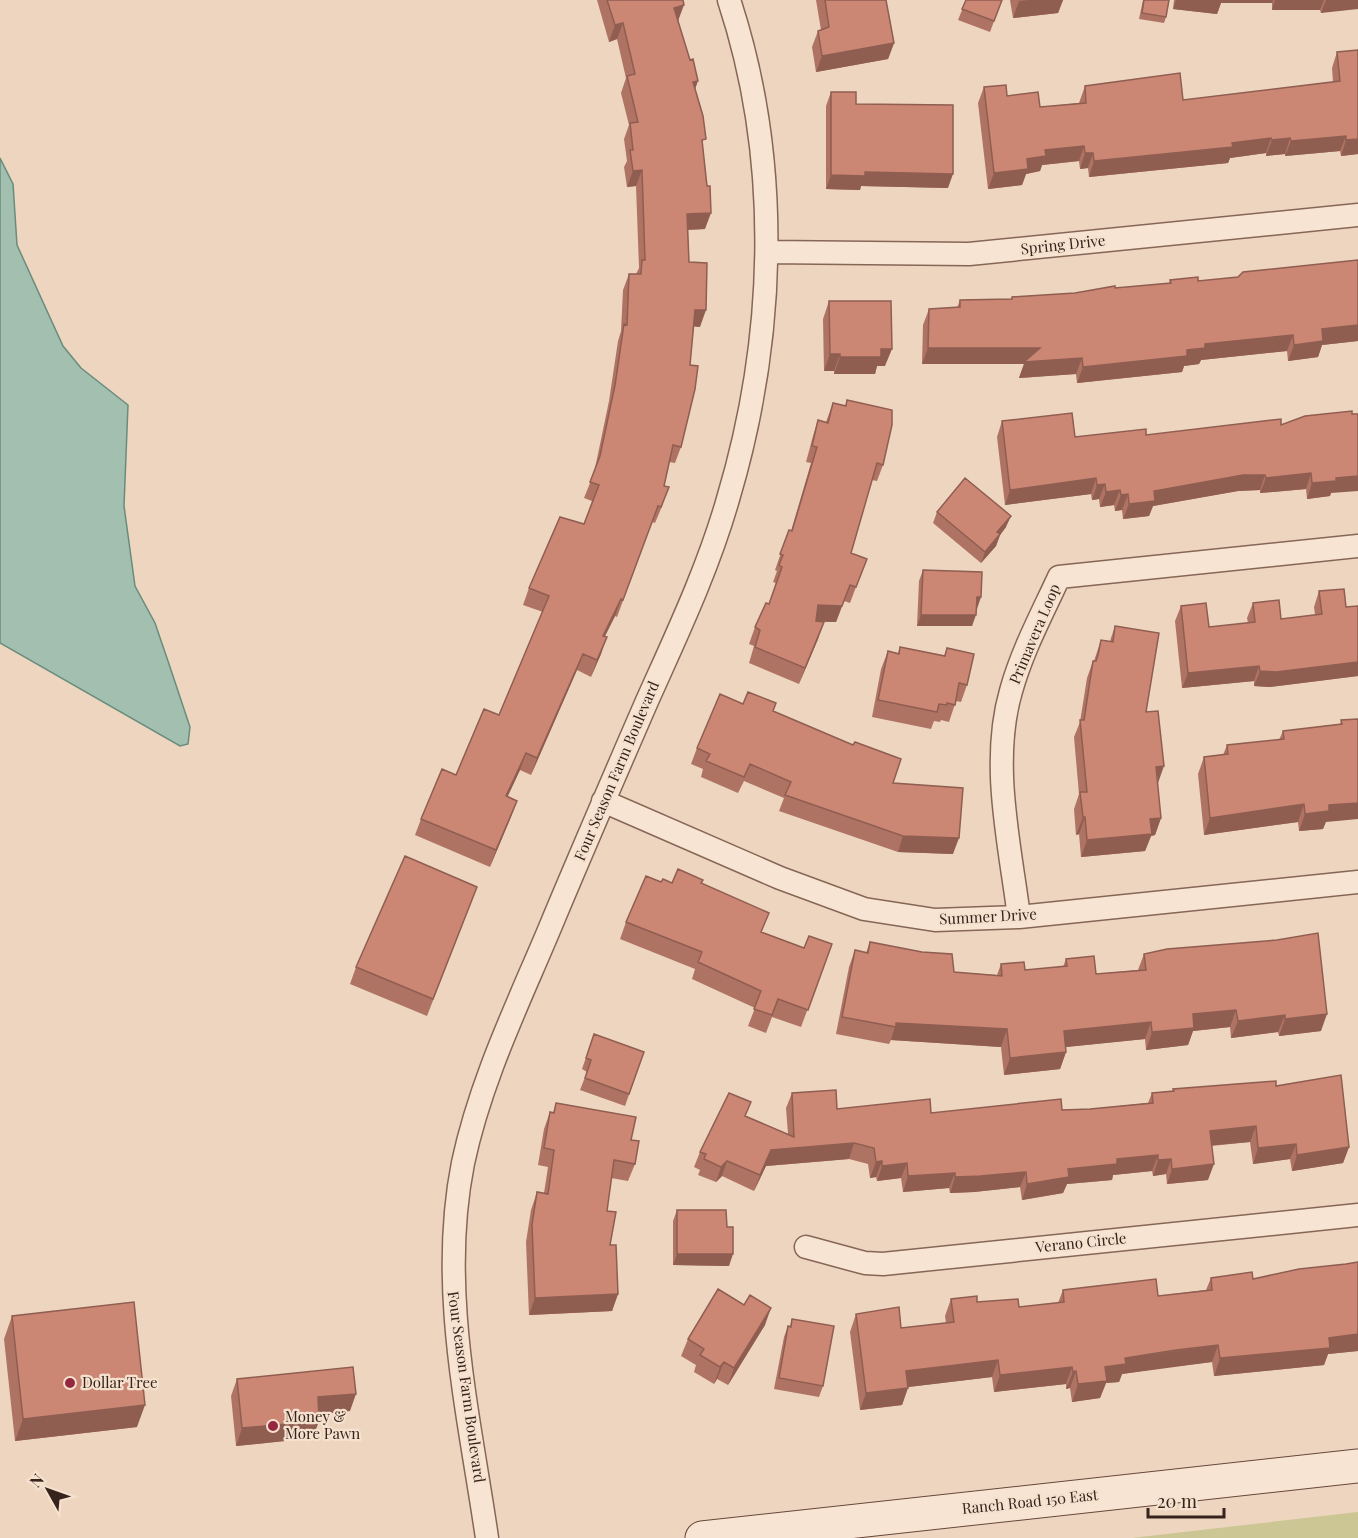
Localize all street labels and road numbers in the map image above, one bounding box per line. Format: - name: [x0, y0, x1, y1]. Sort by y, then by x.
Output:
- street label: Spring Drive: [1020, 230, 1106, 258]
- street label: Primavera Loop: [1004, 580, 1064, 687]
- street label: Four Season Farm Boulevard: [569, 677, 663, 863]
- street label: Summer Drive: [939, 903, 1037, 929]
- street label: Verano Circle: [1033, 1227, 1127, 1257]
- street label: Four Season Farm Boulevard: [444, 1290, 490, 1484]
- street label: Ranch Road 150 East: [961, 1484, 1100, 1518]

